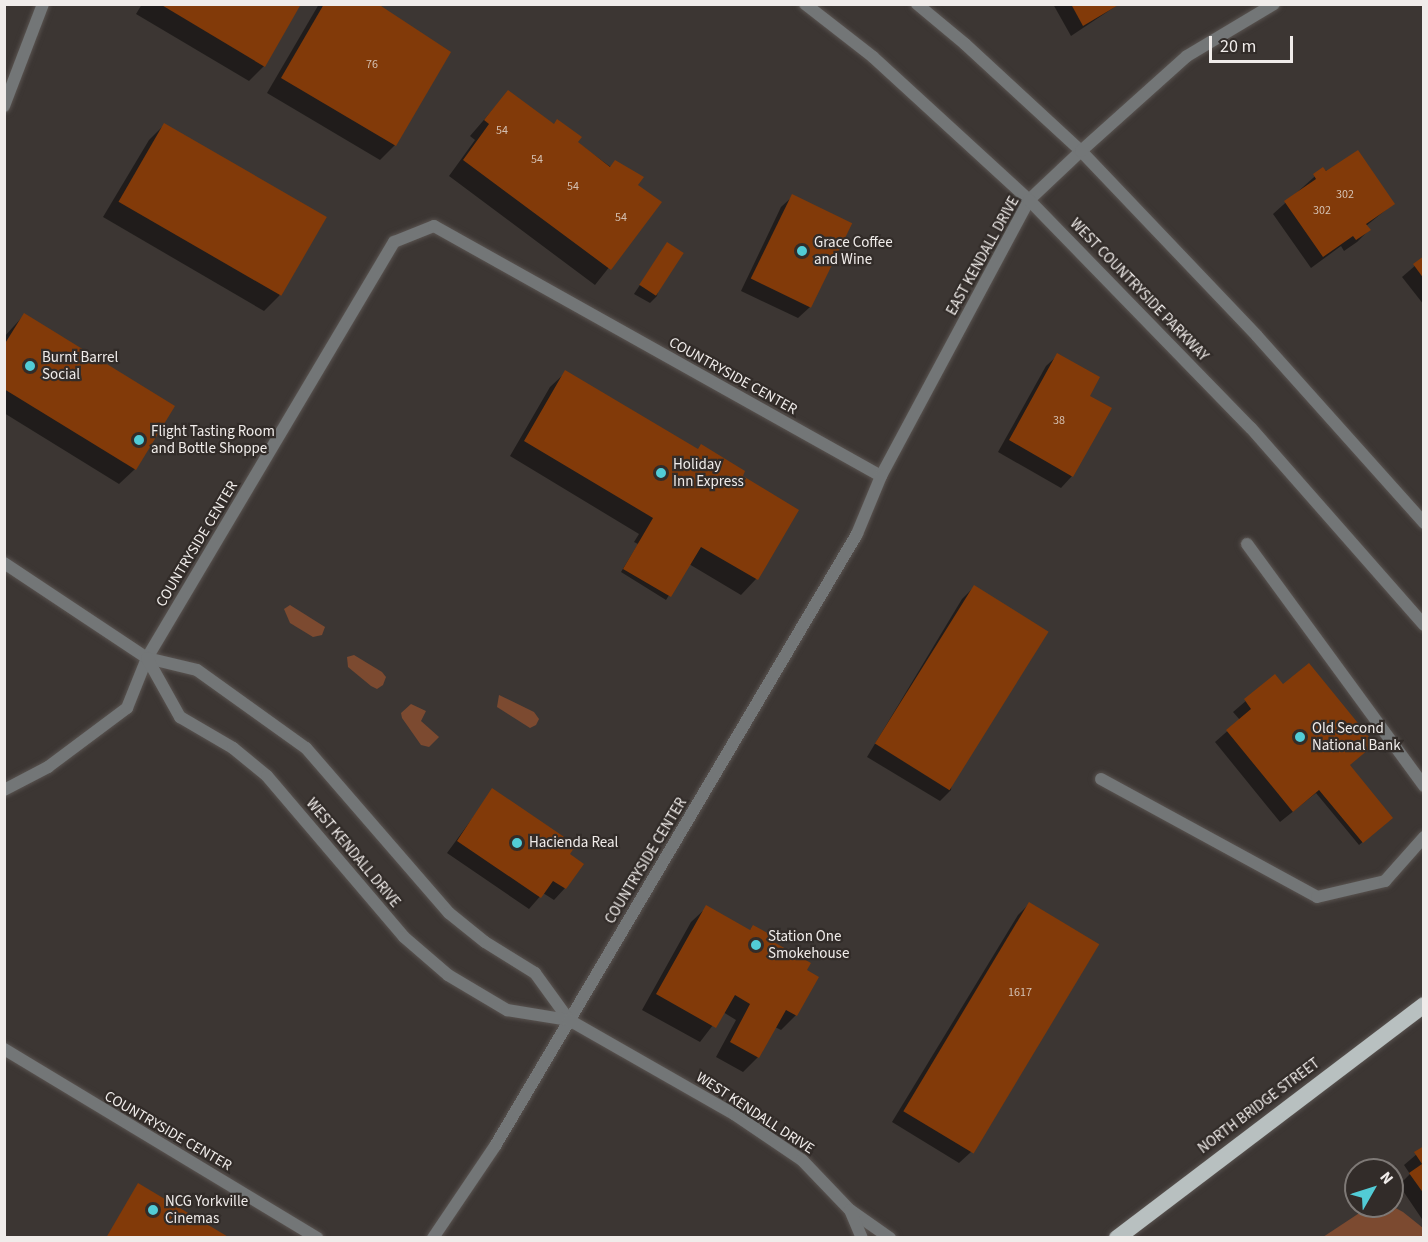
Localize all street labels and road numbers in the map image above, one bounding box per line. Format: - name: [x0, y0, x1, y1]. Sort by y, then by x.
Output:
- street label: EAST KENDALL DRIVE: [943, 193, 1023, 319]
- street label: WEST COUNTRYSIDE PARKWAY: [1066, 215, 1212, 365]
- street label: COUNTRYSIDE CENTER: [666, 333, 800, 419]
- street label: COUNTRYSIDE CENTER: [152, 478, 242, 610]
- street label: WEST KENDALL DRIVE: [302, 795, 404, 911]
- street label: COUNTRYSIDE CENTER: [601, 795, 691, 927]
- street label: NORTH BRIDGE STREET: [1195, 1054, 1323, 1158]
- street label: WEST KENDALL DRIVE: [693, 1068, 817, 1158]
- street label: COUNTRYSIDE CENTER: [101, 1087, 235, 1175]

